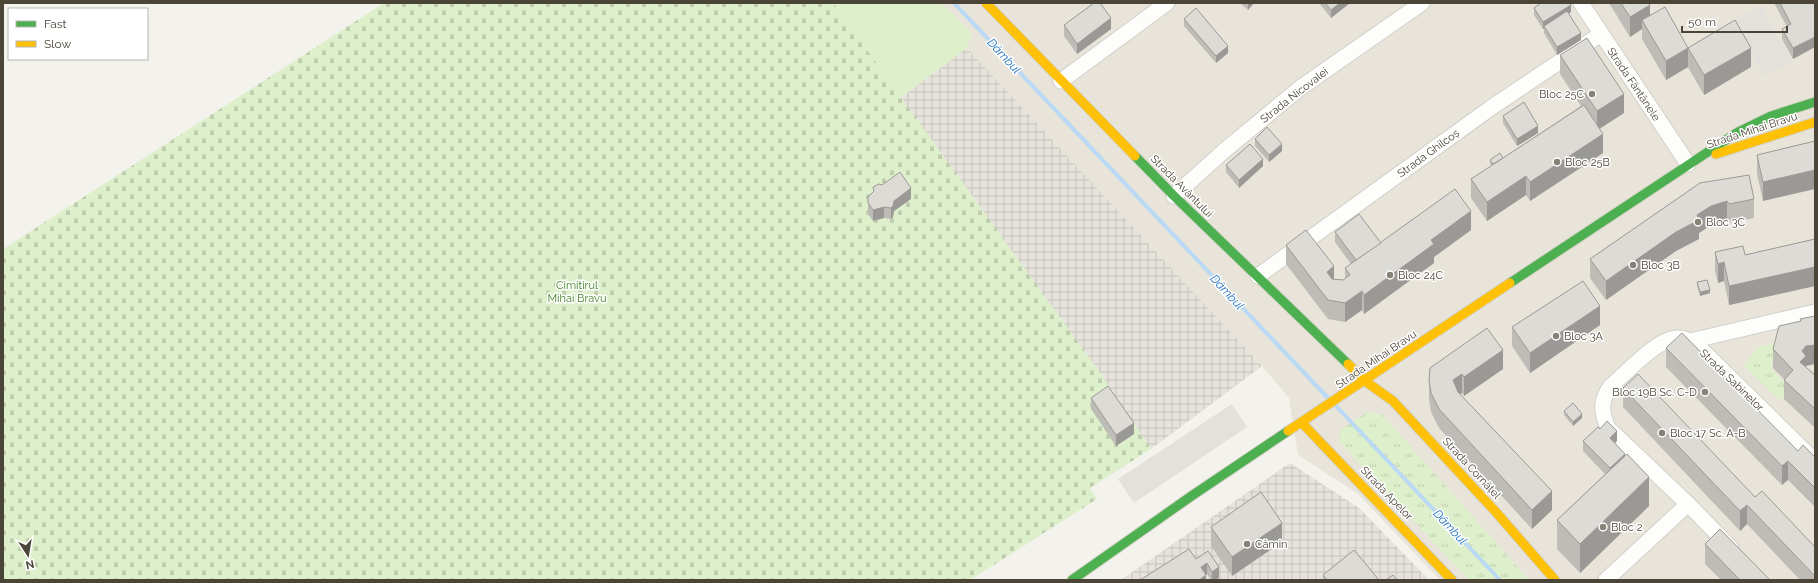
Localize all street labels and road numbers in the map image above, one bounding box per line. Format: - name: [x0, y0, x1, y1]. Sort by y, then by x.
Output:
- street label: Strada Fântânele: [1604, 45, 1663, 124]
- street label: Strada Nicovalei: [1258, 65, 1331, 126]
- street label: Strada Mihai Bravu: [1705, 110, 1799, 151]
- street label: Strada Ghilcoș: [1395, 127, 1462, 180]
- street label: Strada Avântului: [1148, 153, 1215, 220]
- street label: Strada Mihai Bravu: [1333, 328, 1419, 391]
- street label: Strada Sabinelor: [1697, 347, 1766, 414]
- street label: Strada Cornățel: [1440, 435, 1503, 502]
- street label: Strada Apelor: [1358, 464, 1416, 523]

